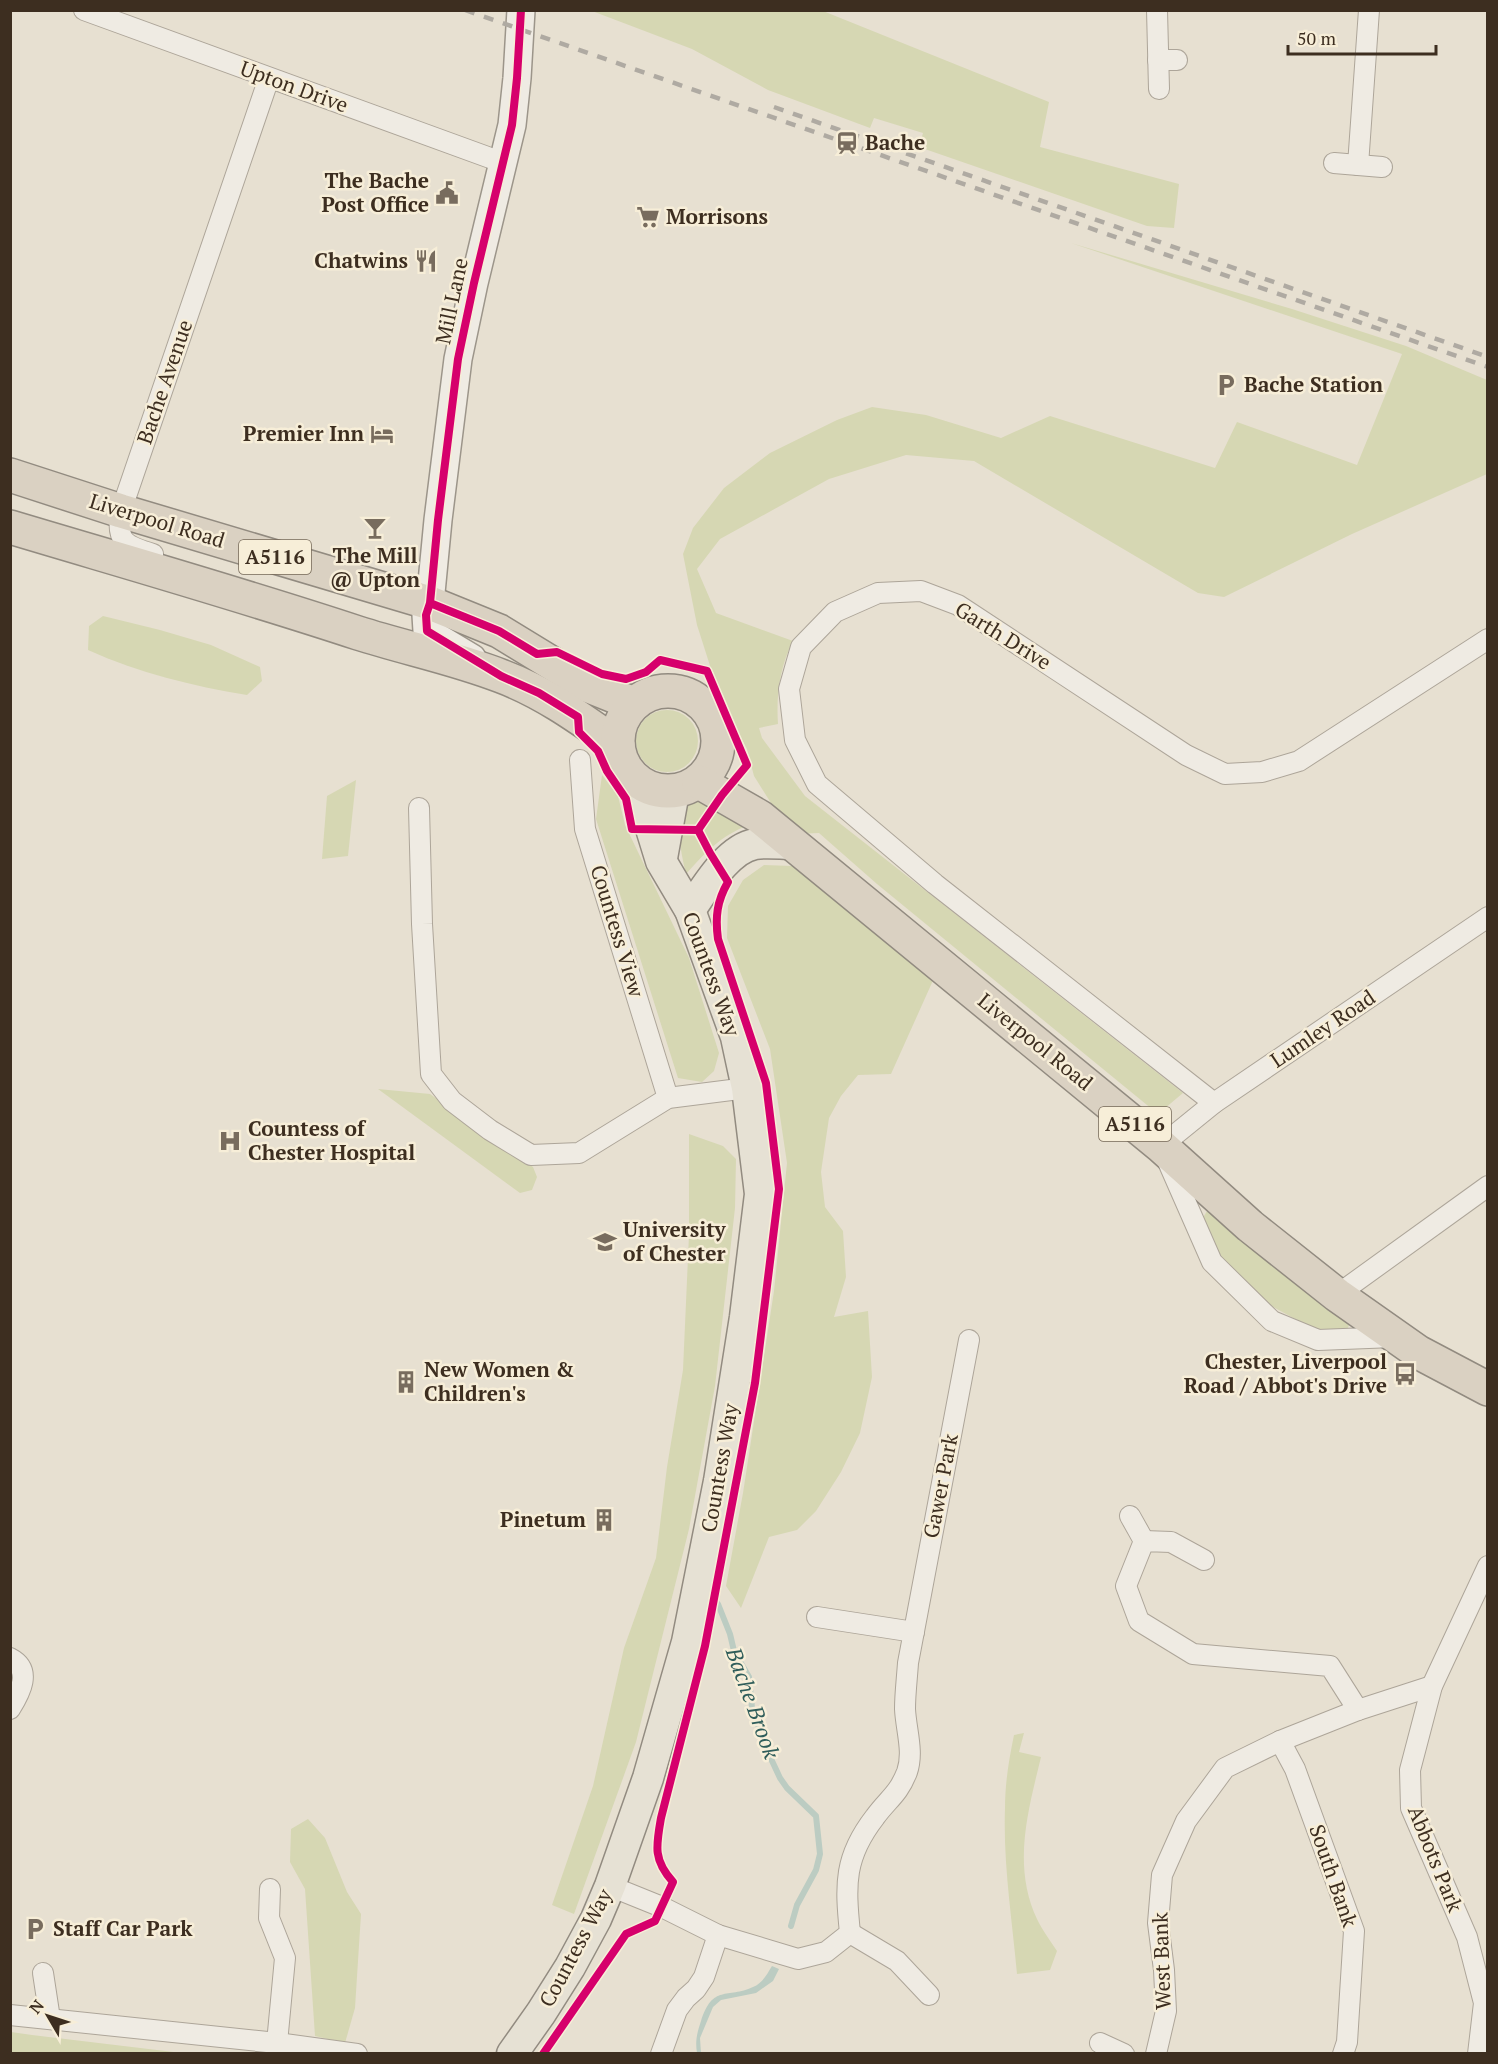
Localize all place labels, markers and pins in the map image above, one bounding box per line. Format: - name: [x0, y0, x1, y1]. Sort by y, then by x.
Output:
- place label: Bache: [865, 128, 925, 156]
- station icon: Bache: [834, 130, 860, 156]
- place label: The Bache Post Office: [322, 166, 429, 218]
- public building icon: The Bache Post Office: [434, 180, 460, 206]
- place label: Morrisons: [666, 202, 768, 230]
- supermarket icon: Morrisons: [635, 204, 661, 230]
- place label: Chatwins: [314, 246, 408, 274]
- restaurant icon: Chatwins: [413, 248, 439, 274]
- place label: Bache Station: [1244, 370, 1383, 398]
- parking icon: Bache Station: [1213, 372, 1239, 398]
- place label: Premier Inn: [243, 419, 364, 447]
- hotel icon: Premier Inn: [369, 421, 395, 447]
- bar icon: The Mill @ Upton: [362, 515, 388, 541]
- place label: The Mill @ Upton: [330, 541, 421, 593]
- place label: Countess of Chester Hospital: [248, 1114, 415, 1166]
- hospital icon: Countess of Chester Hospital: [217, 1128, 243, 1154]
- place label: University of Chester: [623, 1215, 727, 1267]
- school or university icon: University of Chester: [592, 1229, 618, 1255]
- place label: Chester, Liverpool Road / Abbot's Drive: [1184, 1347, 1387, 1399]
- place label: New Women & Children's: [424, 1355, 574, 1407]
- bus stop icon: Chester, Liverpool Road / Abbot's Drive: [1392, 1361, 1418, 1387]
- building icon: New Women & Children's: [393, 1369, 419, 1395]
- place label: Pinetum: [500, 1505, 587, 1533]
- building icon: Pinetum: [591, 1507, 617, 1533]
- place label: Staff Car Park: [53, 1914, 193, 1942]
- parking icon: Staff Car Park: [22, 1916, 48, 1942]

